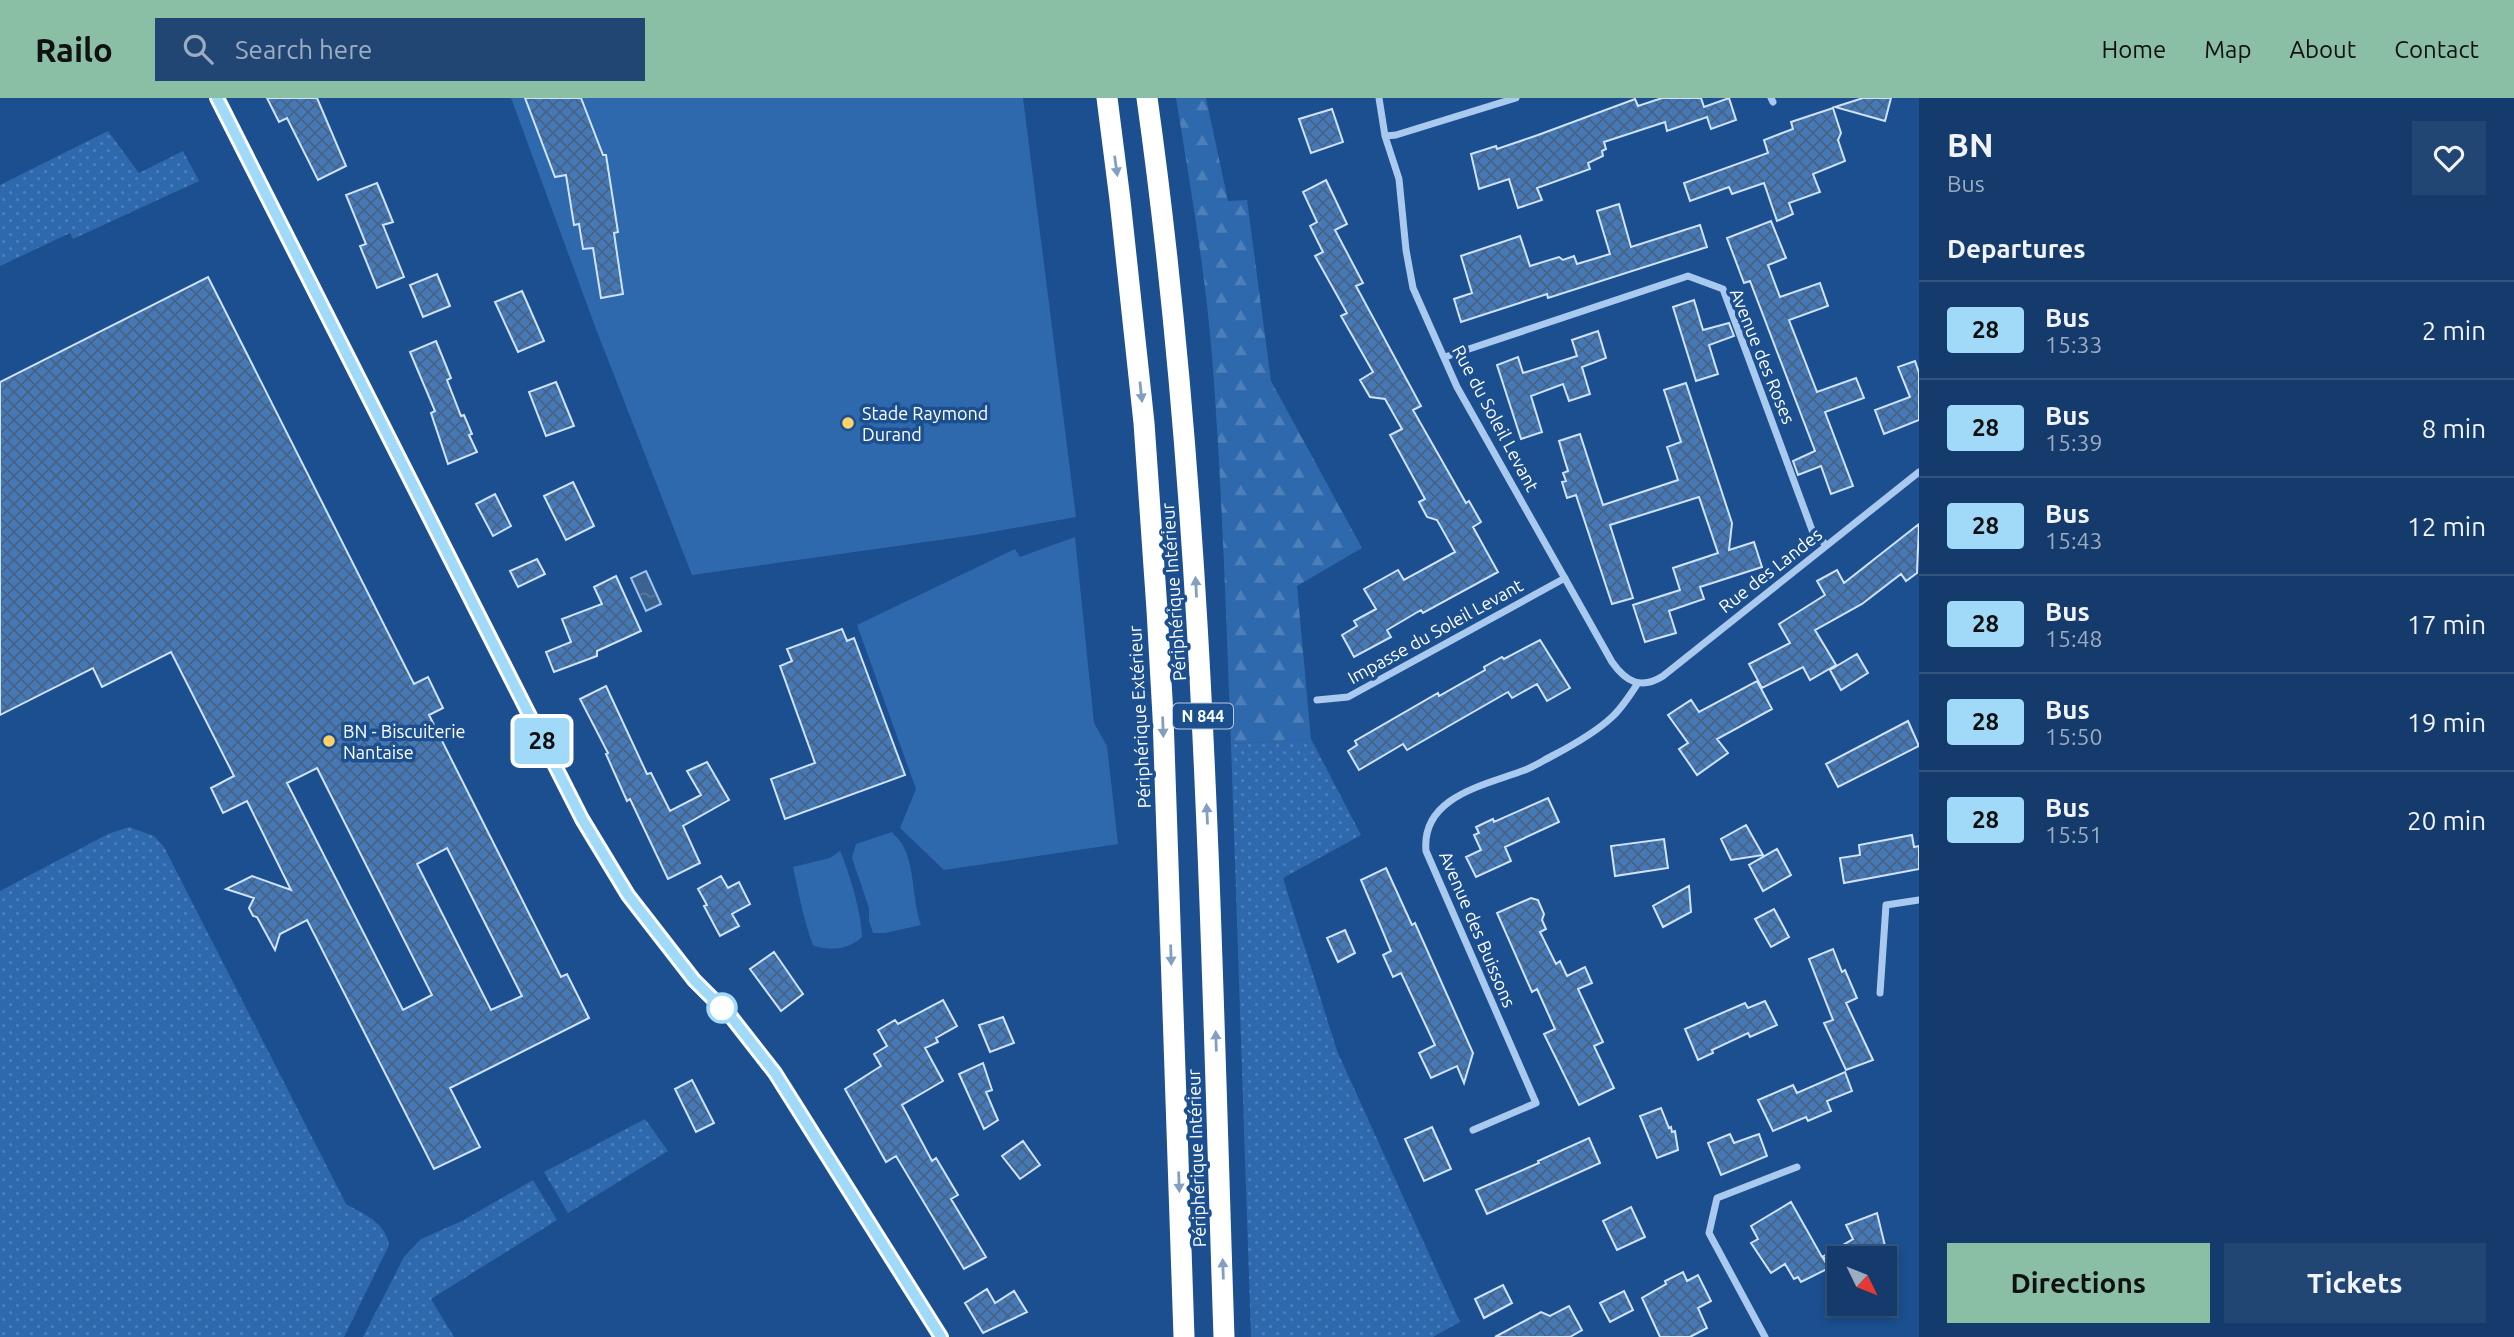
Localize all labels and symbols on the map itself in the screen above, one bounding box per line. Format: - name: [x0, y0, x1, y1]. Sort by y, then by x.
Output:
- one-way arrow: [1110, 155, 1121, 177]
- street label: Avenue des Roses: [1727, 285, 1799, 427]
- street label: Rue du Soleil Levant: [1449, 341, 1543, 495]
- one-way arrow: [1135, 381, 1146, 403]
- place label: Stade Raymond Durand: [862, 403, 988, 444]
- marker: Stade Raymond Durand: [840, 415, 856, 431]
- street label: Périphérique Intérieur: [1157, 502, 1189, 682]
- street label: Rue des Landes: [1715, 524, 1826, 616]
- street label: Impasse du Soleil Levant: [1344, 575, 1526, 687]
- one-way arrow: [1190, 576, 1201, 598]
- street label: Périphérique Extérieur: [1124, 625, 1154, 809]
- road number: N 844: [1173, 704, 1233, 729]
- one-way arrow: [1158, 716, 1169, 738]
- line badge: 28: [510, 718, 574, 764]
- place label: BN - Biscuiterie Nantaise: [343, 721, 465, 762]
- marker: BN - Biscuiterie Nantaise: [321, 733, 337, 749]
- one-way arrow: [1202, 803, 1213, 825]
- street label: Avenue des Buissons: [1436, 848, 1520, 1010]
- one-way arrow: [1165, 944, 1177, 966]
- unlabelled marker: [707, 993, 737, 1023]
- one-way arrow: [1210, 1030, 1221, 1052]
- street label: Périphérique Intérieur: [1183, 1068, 1209, 1248]
- one-way arrow: [1173, 1171, 1184, 1193]
- north arrow: [1827, 1246, 1897, 1316]
- one-way arrow: [1217, 1258, 1228, 1280]

